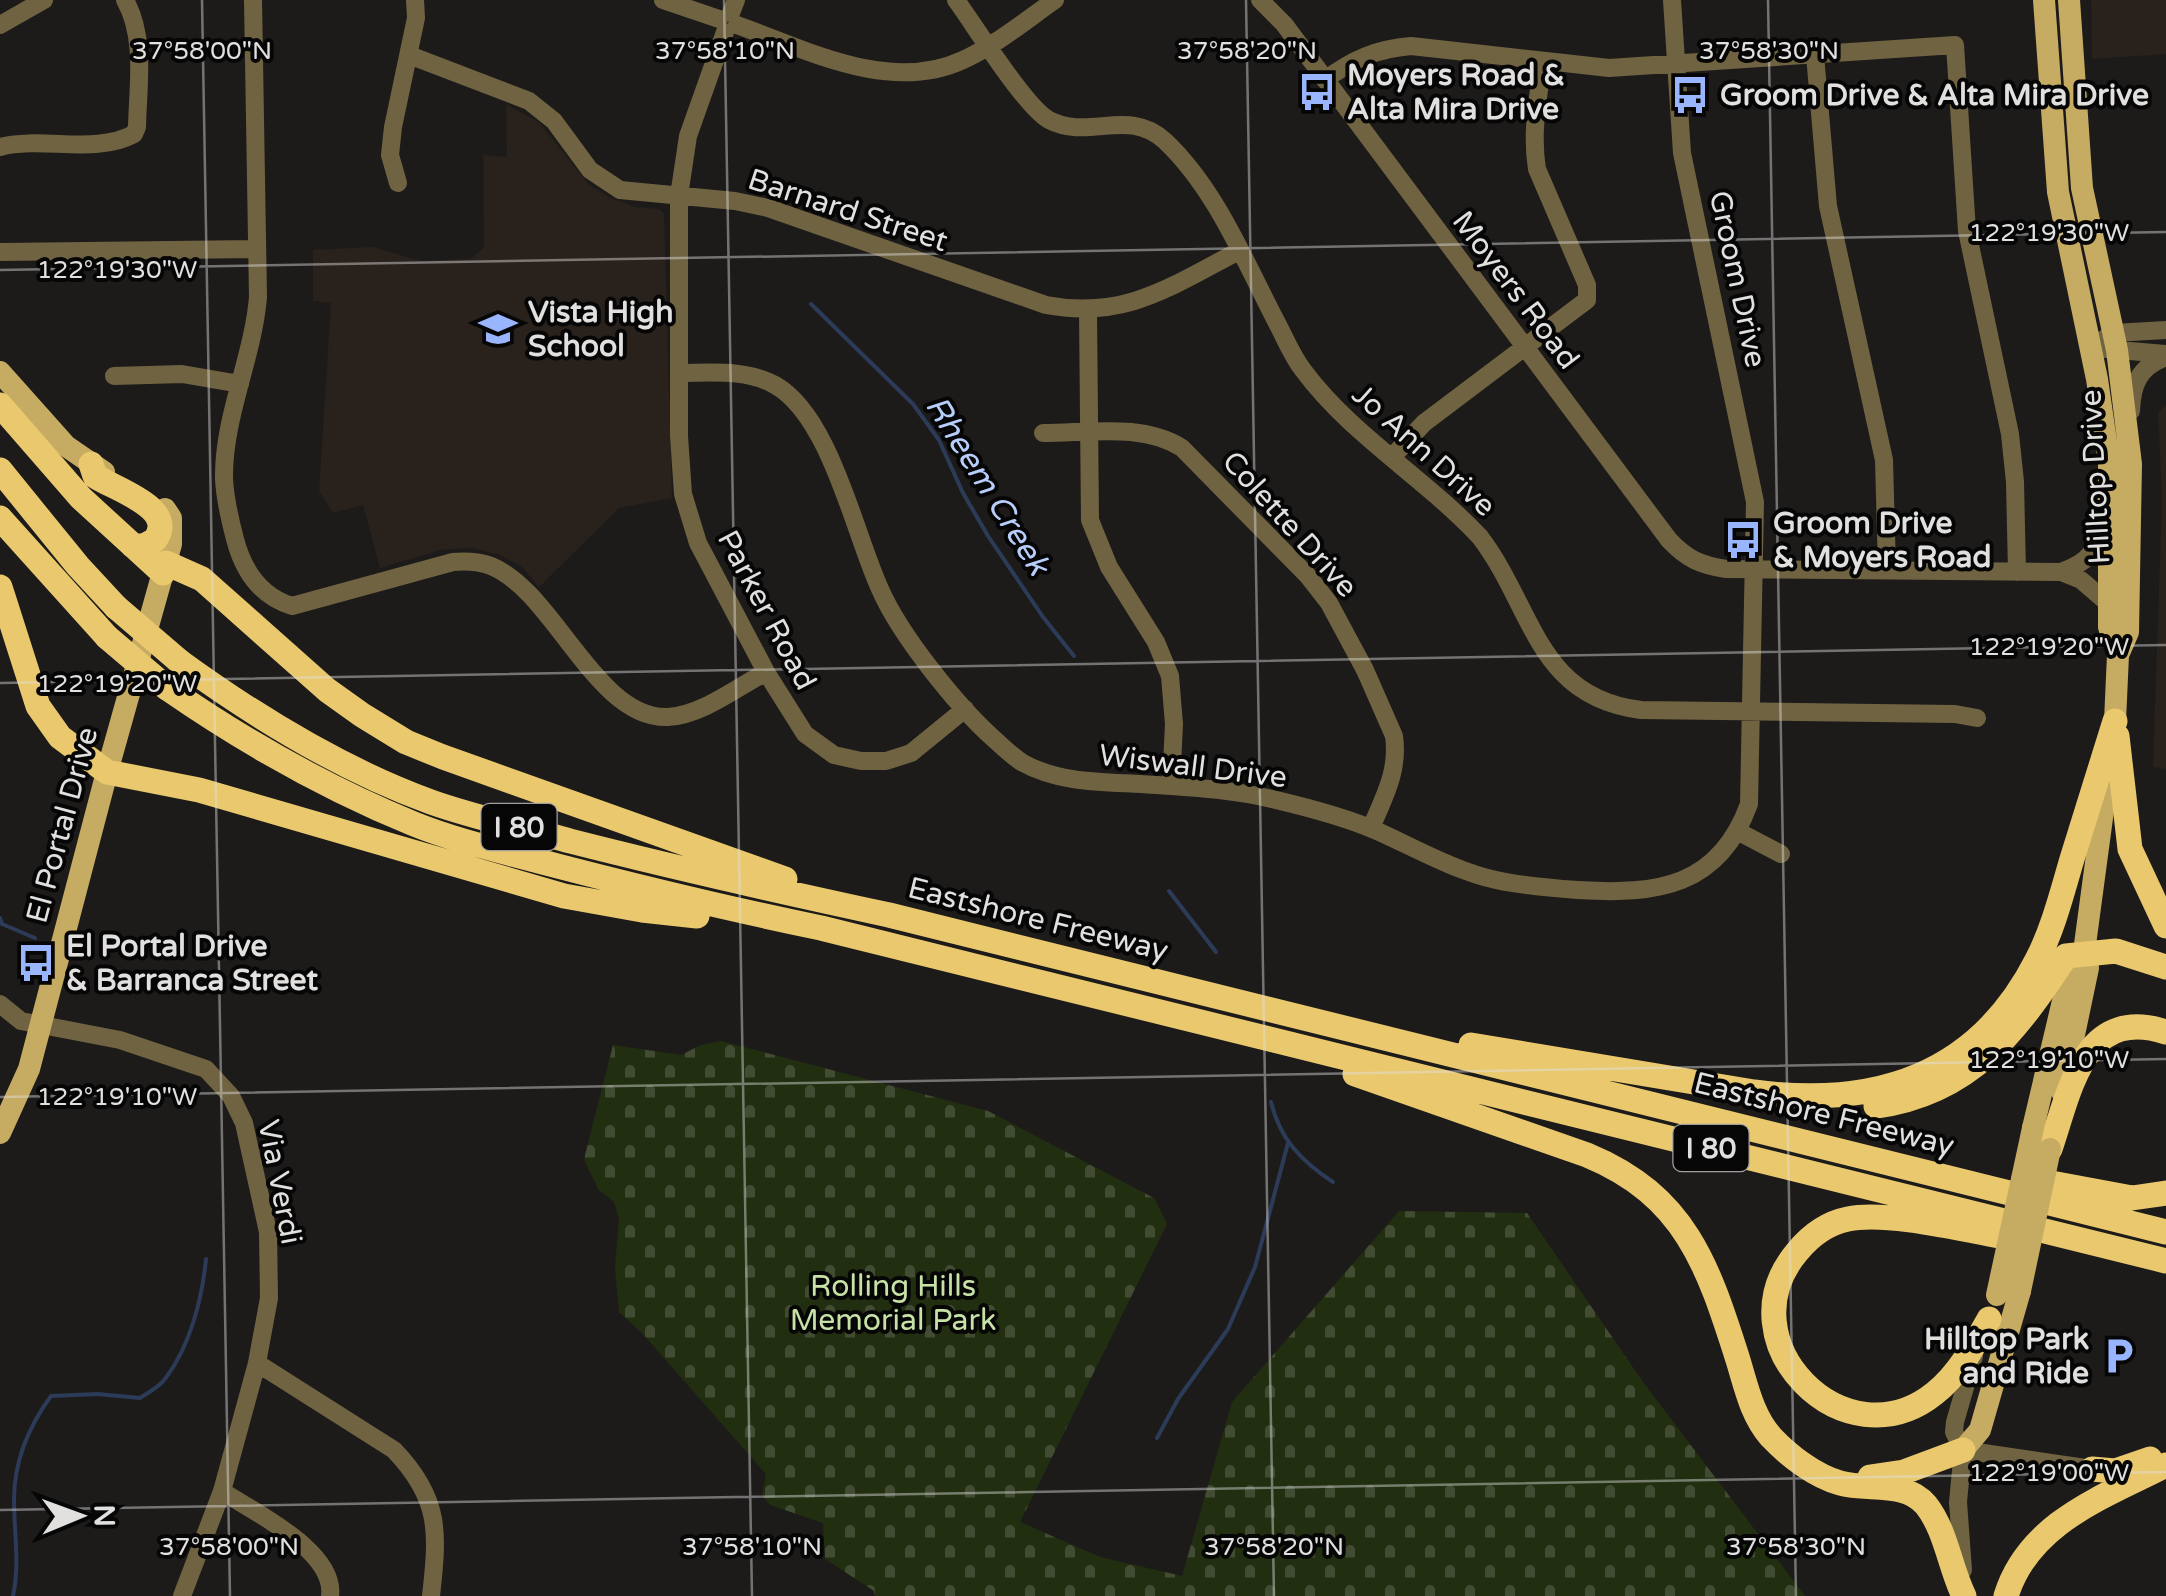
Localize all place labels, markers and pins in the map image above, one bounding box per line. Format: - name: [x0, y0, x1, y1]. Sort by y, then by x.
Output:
- place label: Moyers Road & Alta Mira Drive: [1347, 57, 1565, 128]
- bus stop icon: Moyers Road & Alta Mira Drive: [1296, 71, 1338, 113]
- bus stop icon: Groom Drive & Alta Mira Drive: [1669, 74, 1711, 116]
- place label: Groom Drive & Alta Mira Drive: [1720, 77, 2149, 114]
- place label: Vista High School: [528, 294, 673, 365]
- school or university icon: Vista High School: [477, 308, 519, 350]
- place label: Groom Drive & Moyers Road: [1773, 505, 1991, 576]
- bus stop icon: Groom Drive & Moyers Road: [1722, 519, 1764, 561]
- place label: El Portal Drive & Barranca Street: [66, 928, 318, 999]
- bus stop icon: El Portal Drive & Barranca Street: [15, 942, 57, 984]
- place label: Hilltop Park and Ride: [1924, 1321, 2089, 1392]
- parking icon: Hilltop Park and Ride: [2098, 1335, 2140, 1377]

